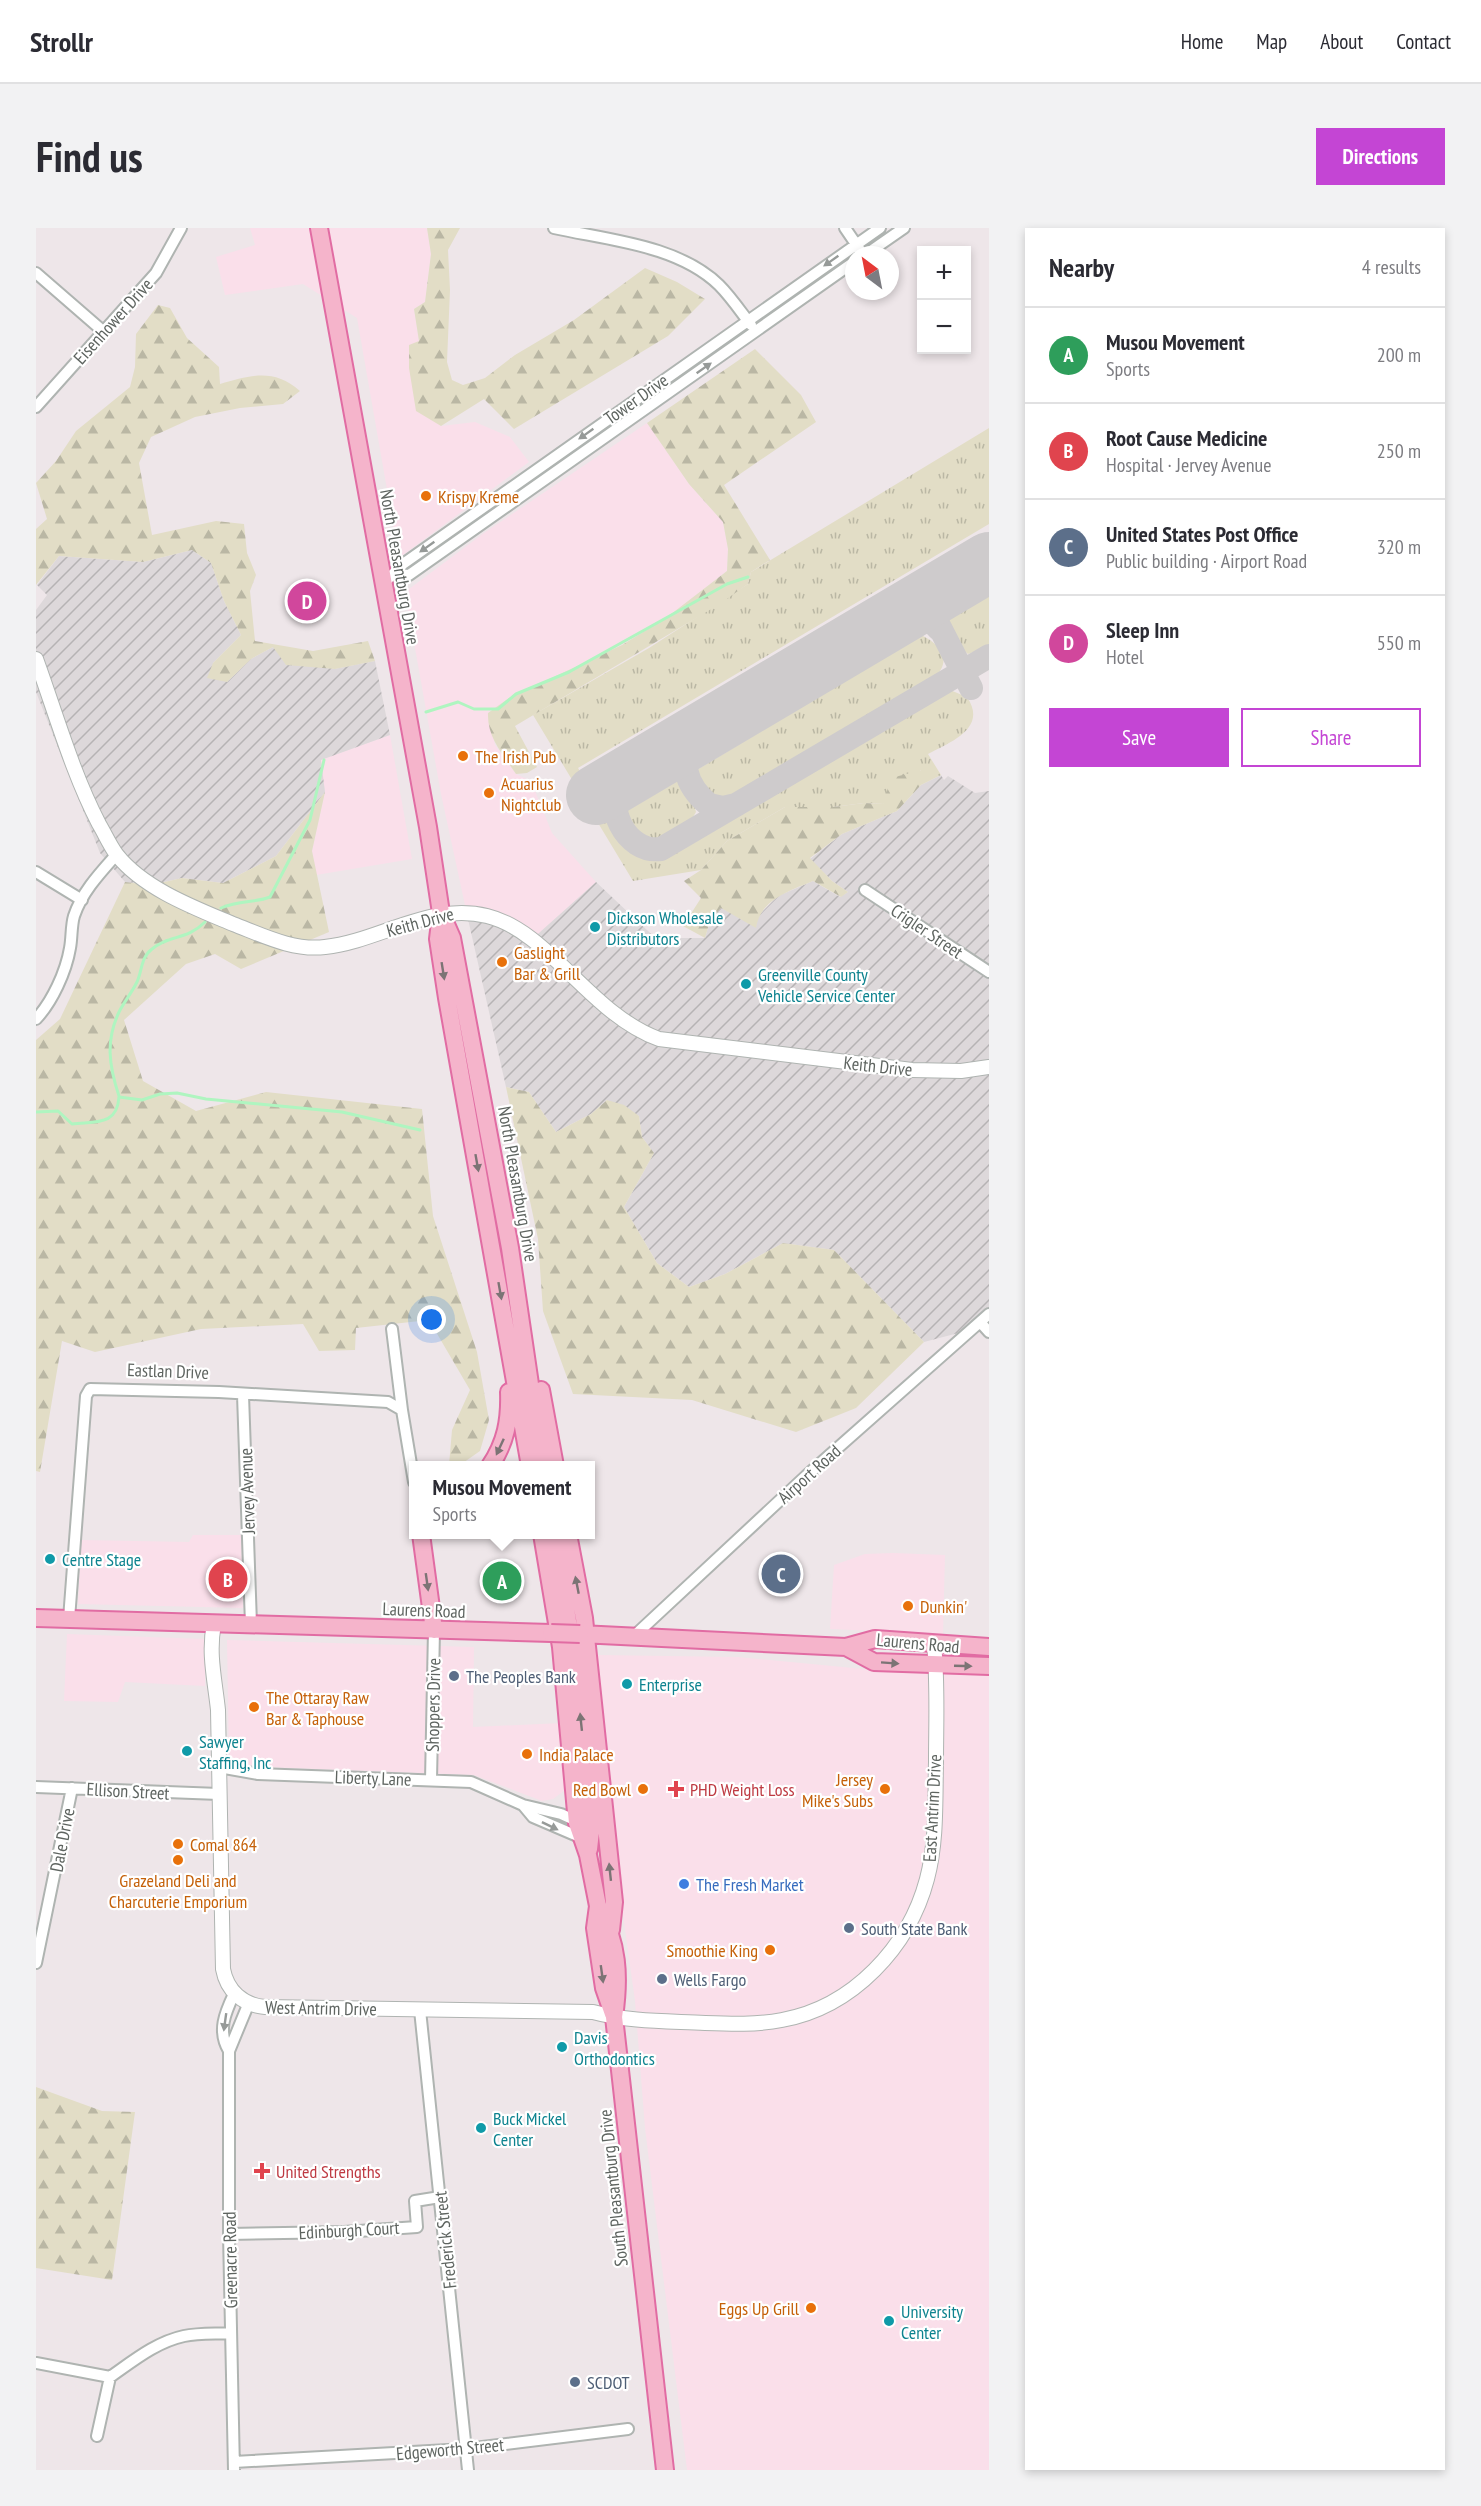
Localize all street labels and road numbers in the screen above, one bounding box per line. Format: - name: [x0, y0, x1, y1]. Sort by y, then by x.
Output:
- street label: Eisenhower Drive: [68, 273, 158, 369]
- street label: Tower Drive: [599, 369, 673, 429]
- street label: North Pleasantburg Drive: [375, 487, 425, 647]
- street label: Crigler Street: [886, 898, 968, 964]
- street label: Keith Drive: [384, 902, 456, 942]
- street label: Keith Drive: [843, 1051, 913, 1081]
- street label: North Pleasantburg Drive: [493, 1104, 543, 1264]
- street label: Eastlan Drive: [127, 1358, 209, 1384]
- street label: Airport Road: [772, 1439, 846, 1509]
- street label: Jervey Avenue: [234, 1448, 260, 1535]
- street label: Laurens Road: [382, 1597, 466, 1623]
- street label: Laurens Road: [876, 1628, 960, 1658]
- street label: Shoppers Drive: [421, 1658, 445, 1752]
- street label: East Antrim Drive: [918, 1754, 946, 1862]
- street label: Liberty Lane: [334, 1765, 412, 1791]
- street label: Ellison Street: [86, 1777, 170, 1805]
- street label: Dale Drive: [45, 1806, 79, 1874]
- street label: West Antrim Drive: [265, 1996, 377, 2020]
- street label: South Pleasantburg Drive: [593, 2108, 633, 2268]
- street label: Frederick Street: [428, 2190, 462, 2290]
- street label: Greenacre Road: [218, 2211, 242, 2309]
- street label: Edinburgh Court: [298, 2216, 400, 2244]
- street label: Edgeworth Street: [395, 2433, 505, 2465]

